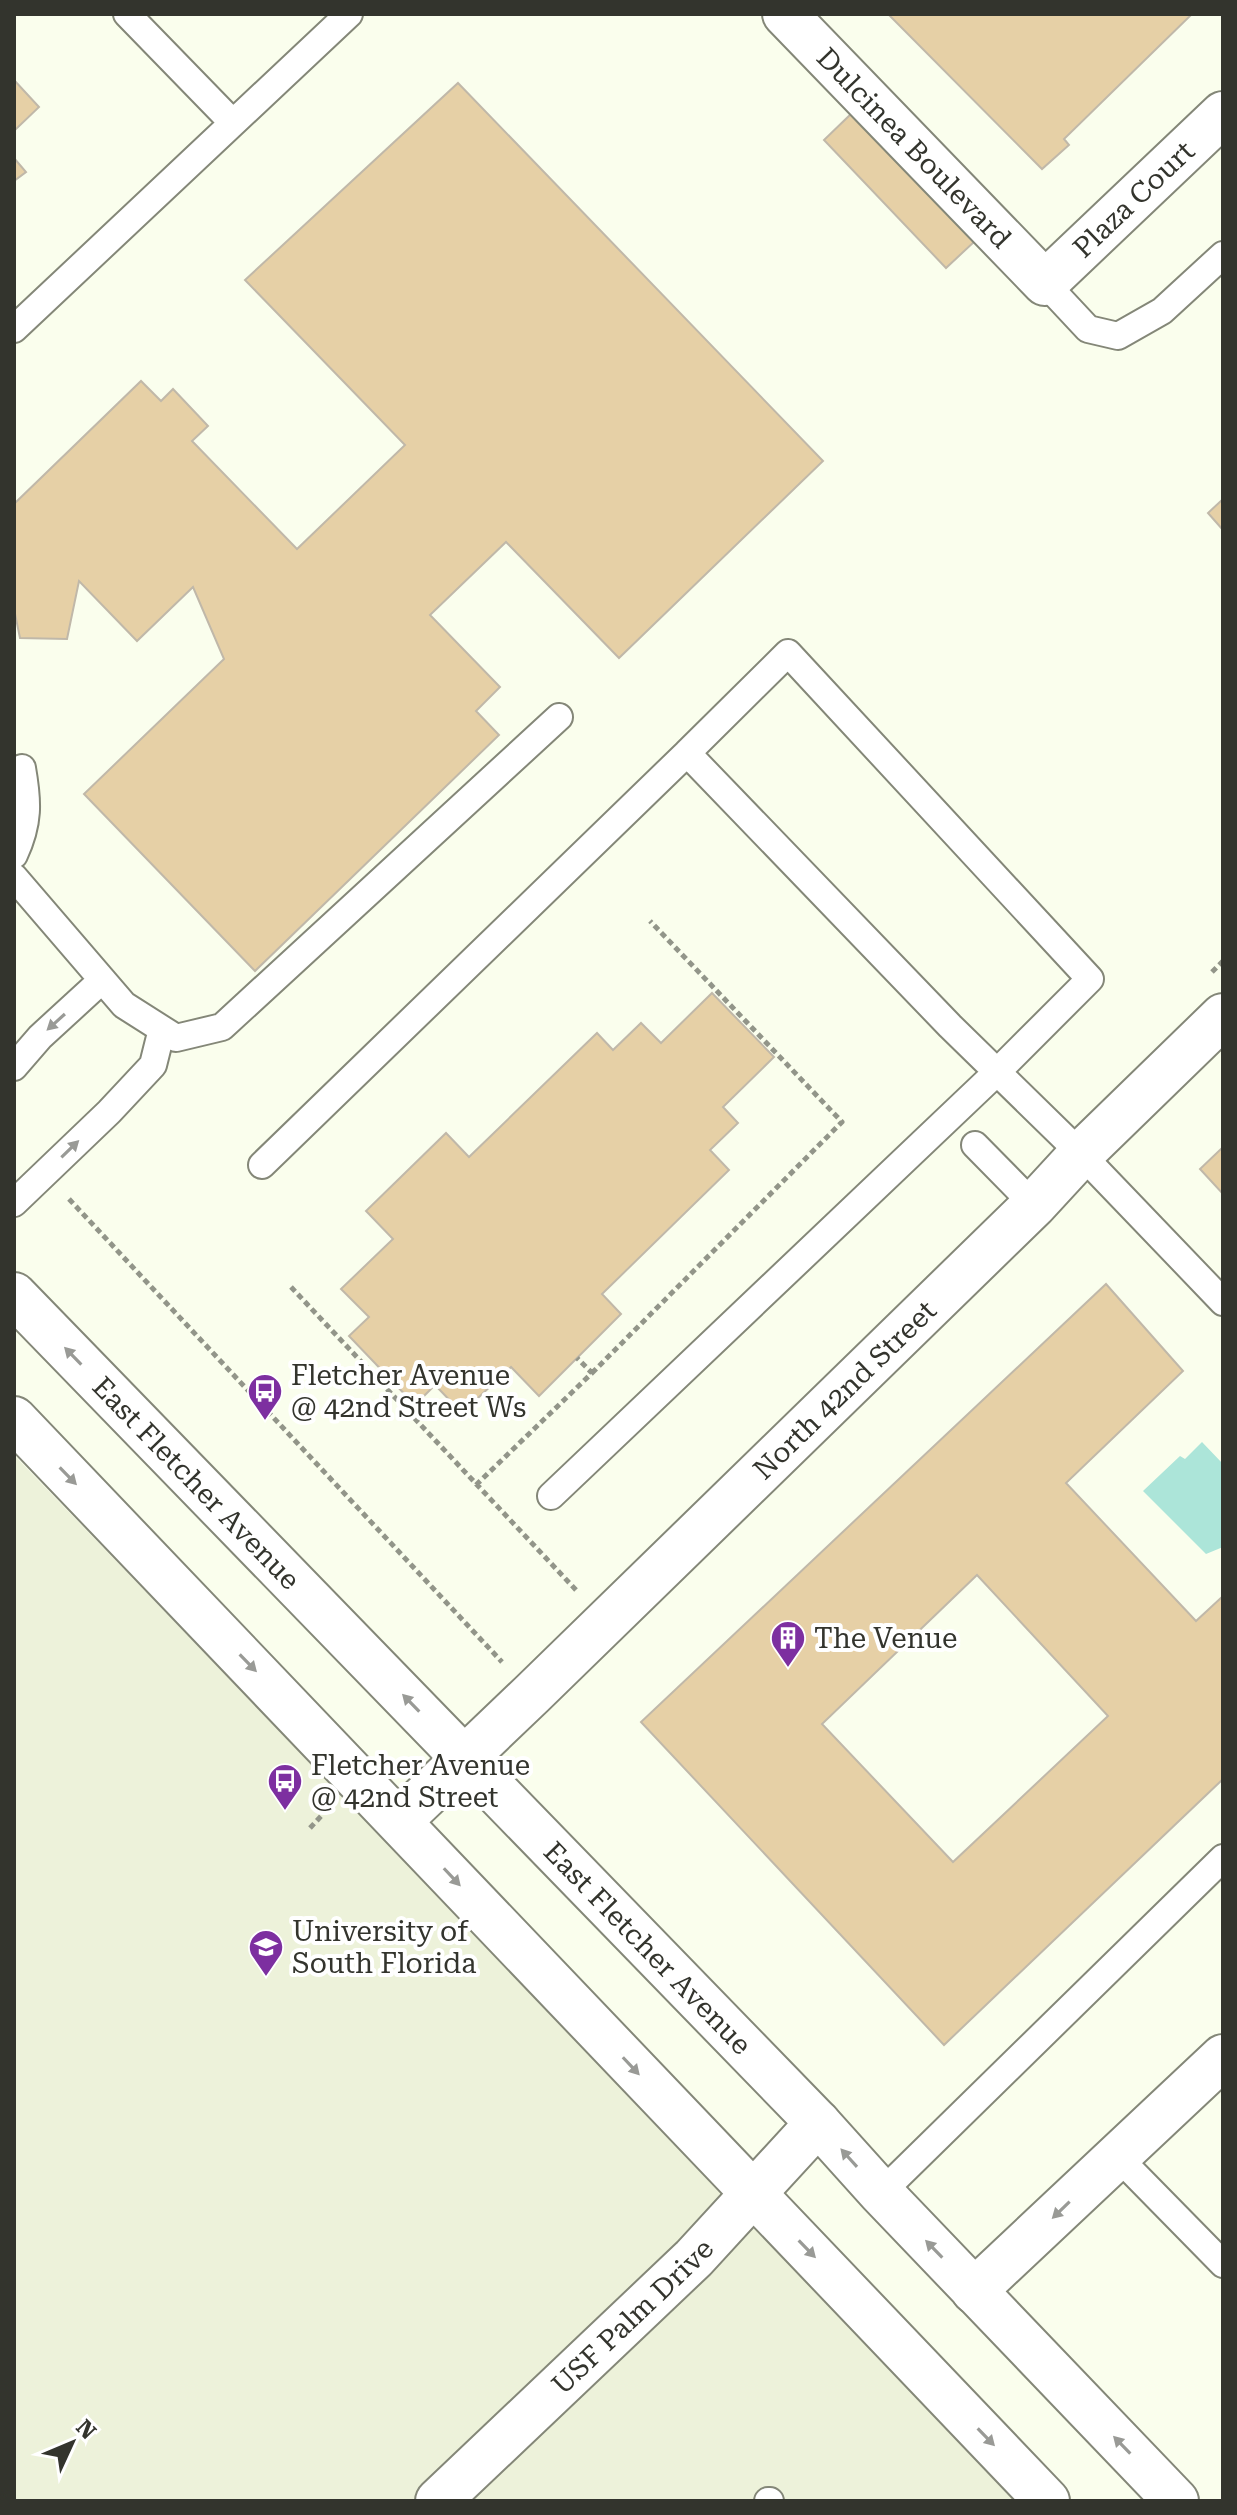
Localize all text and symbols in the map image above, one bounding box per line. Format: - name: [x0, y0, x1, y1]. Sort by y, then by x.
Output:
- street label: Dulcinea Boulevard: [810, 41, 1018, 255]
- street label: Plaza Court: [1066, 134, 1201, 265]
- one-way arrow: [46, 1013, 65, 1031]
- one-way arrow: [60, 1141, 79, 1159]
- street label: North 42nd Street: [747, 1294, 943, 1486]
- one-way arrow: [65, 1347, 83, 1366]
- place label: Fletcher Avenue @ 42nd Street Ws: [291, 1359, 526, 1424]
- street label: East Fletcher Avenue: [86, 1370, 307, 1596]
- bus stop icon: Fletcher Avenue @ 42nd Street Ws: [246, 1372, 284, 1422]
- one-way arrow: [59, 1466, 77, 1485]
- building icon: The Venue: [769, 1619, 807, 1669]
- place label: The Venue: [814, 1622, 957, 1655]
- one-way arrow: [238, 1654, 256, 1673]
- one-way arrow: [402, 1694, 420, 1713]
- place label: Fletcher Avenue @ 42nd Street: [311, 1749, 530, 1814]
- bus stop icon: Fletcher Avenue @ 42nd Street: [266, 1762, 304, 1812]
- street label: East Fletcher Avenue: [537, 1835, 758, 2061]
- one-way arrow: [443, 1867, 461, 1886]
- place label: University of South Florida: [292, 1915, 476, 1980]
- school or university icon: University of South Florida: [247, 1928, 285, 1978]
- one-way arrow: [621, 2056, 640, 2075]
- one-way arrow: [841, 2149, 858, 2169]
- one-way arrow: [1051, 2201, 1070, 2219]
- street label: USF Palm Drive: [545, 2232, 720, 2401]
- one-way arrow: [797, 2239, 816, 2258]
- one-way arrow: [925, 2239, 943, 2258]
- north arrow: [32, 2403, 112, 2483]
- text: N: [71, 2415, 101, 2444]
- one-way arrow: [977, 2427, 995, 2446]
- one-way arrow: [1113, 2436, 1132, 2455]

